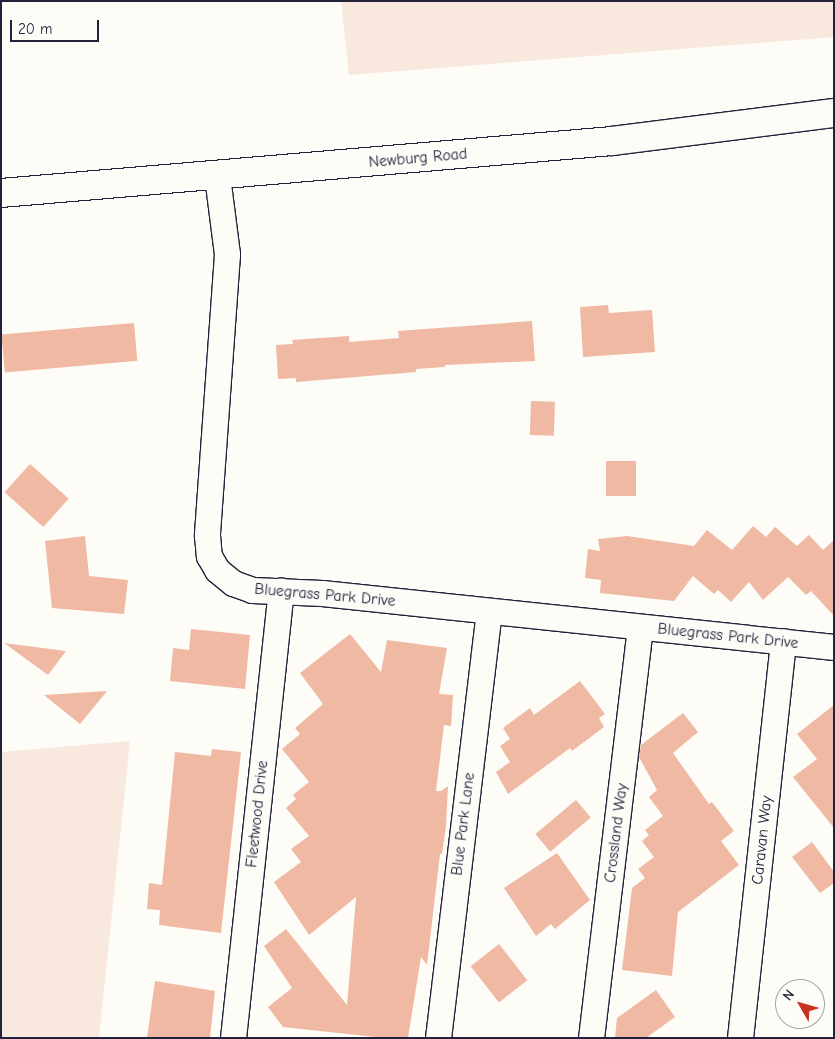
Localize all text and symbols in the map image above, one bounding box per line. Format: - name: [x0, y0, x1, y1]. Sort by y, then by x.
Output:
- scale bar: [12, 10, 101, 42]
- text: 20 m: [18, 20, 52, 38]
- street label: Newburg Road: [368, 144, 468, 172]
- street label: Bluegrass Park Drive: [254, 579, 396, 611]
- street label: Bluegrass Park Drive: [657, 619, 799, 653]
- street label: Fleetwood Drive: [242, 759, 272, 869]
- street label: Blue Park Lane: [447, 771, 479, 877]
- street label: Crossland Way: [600, 782, 632, 884]
- street label: Caravan Way: [748, 795, 776, 885]
- north arrow: [775, 979, 825, 1029]
- text: N: [779, 986, 798, 1004]

